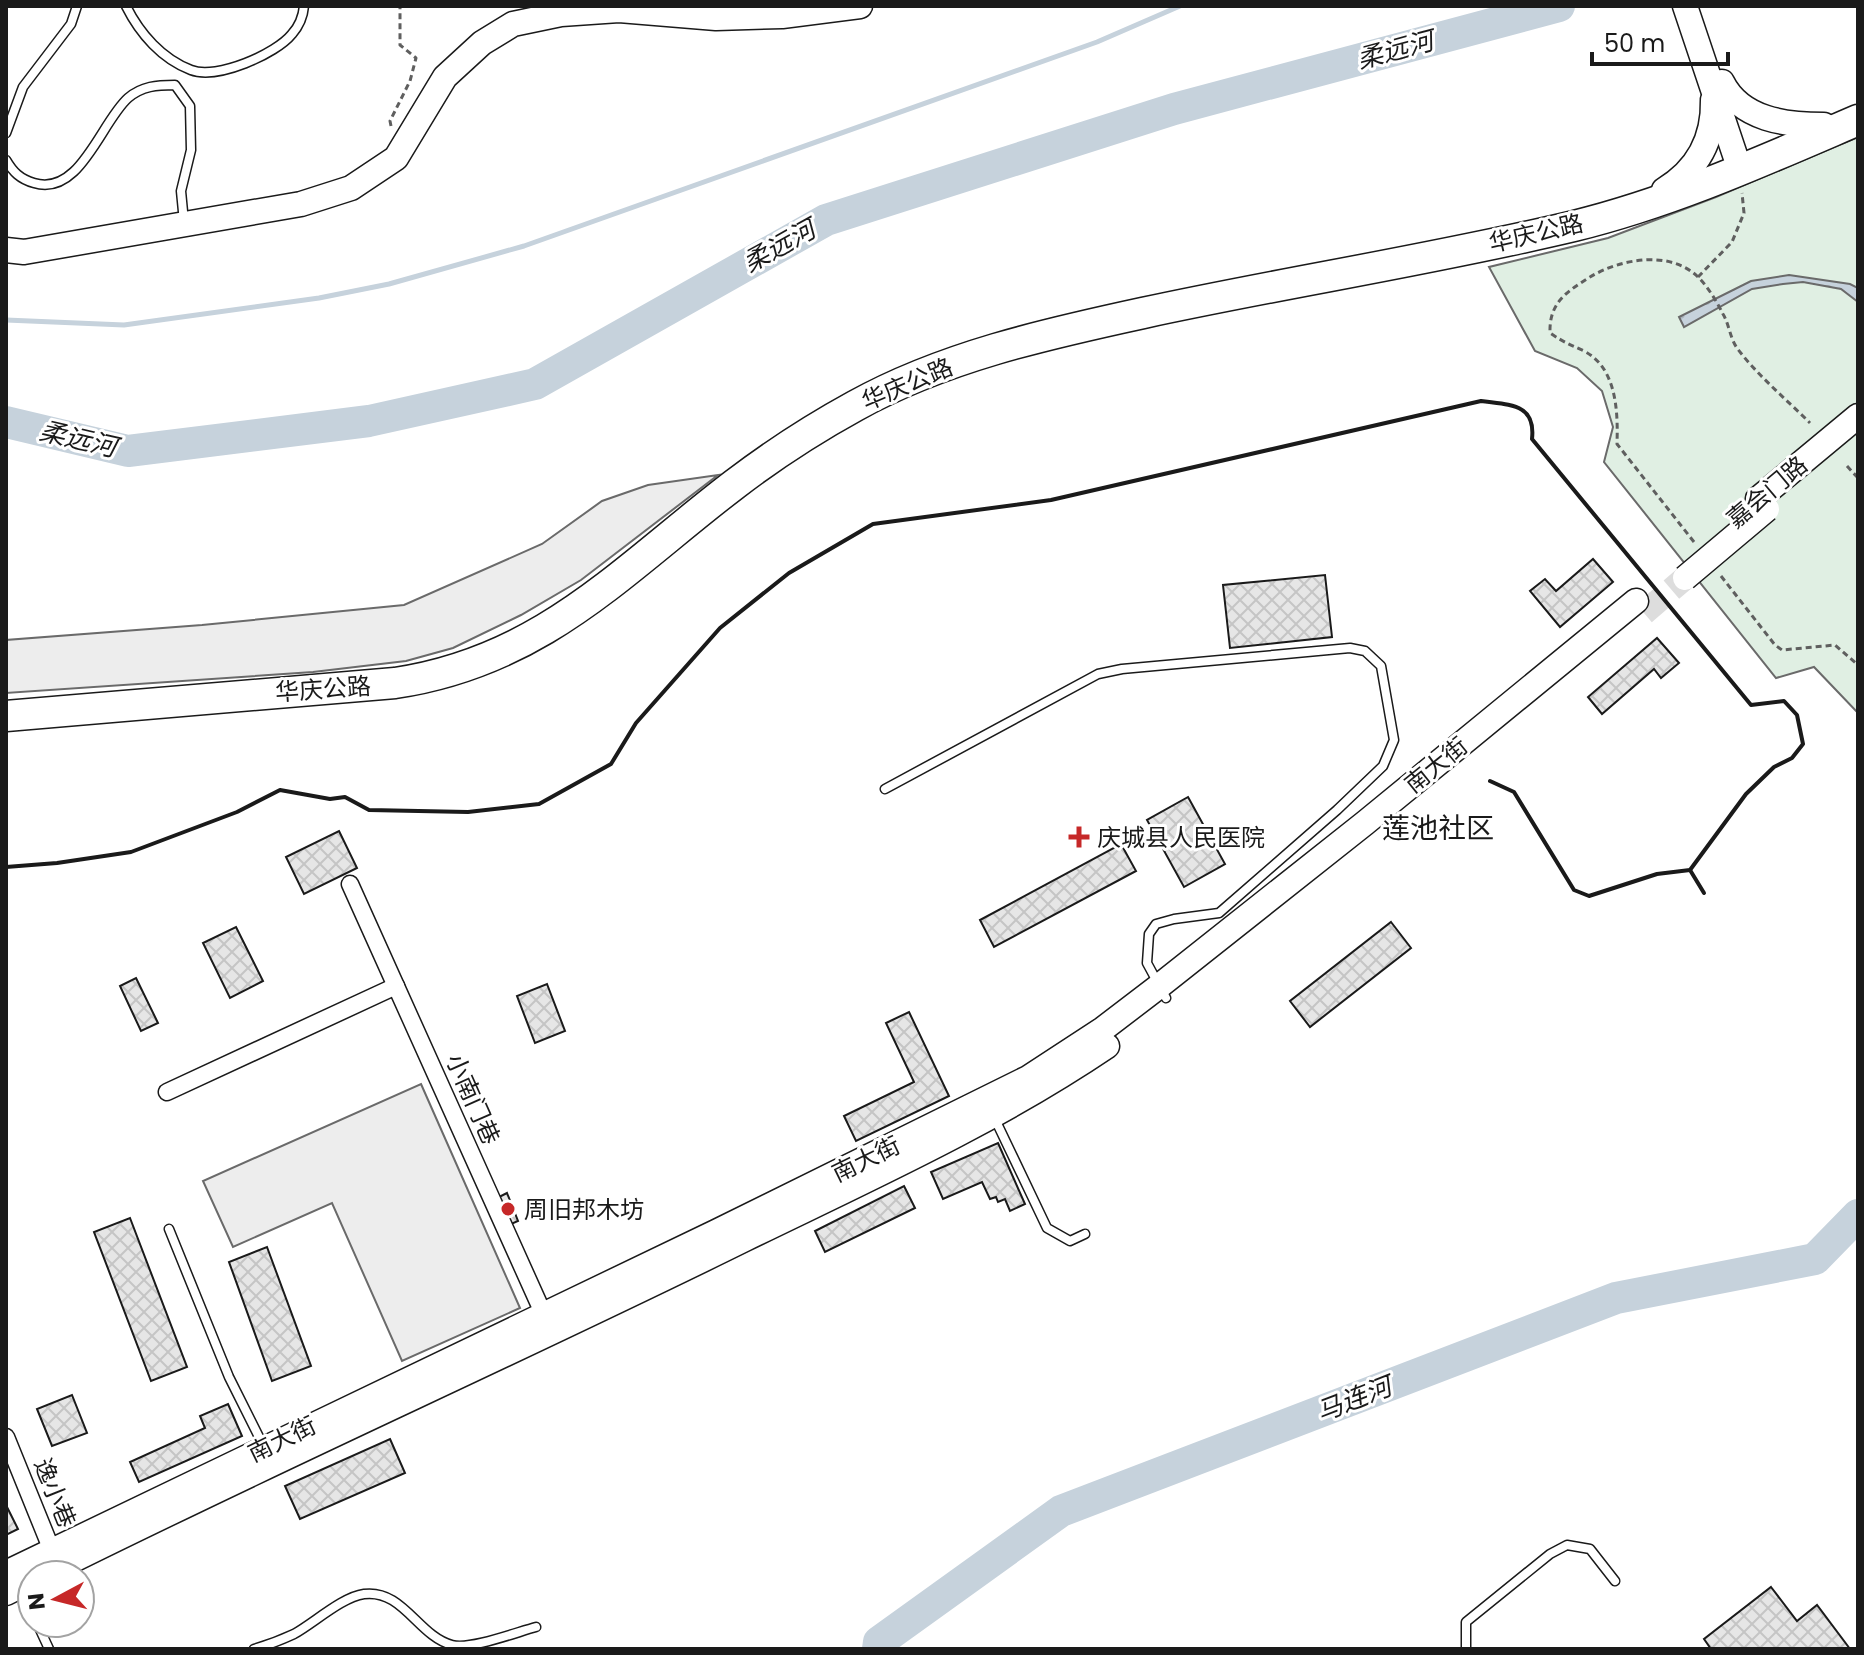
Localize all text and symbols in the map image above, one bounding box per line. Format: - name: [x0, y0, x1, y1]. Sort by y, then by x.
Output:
- scale bar: [1592, 16, 1728, 66]
- water label: 柔远河: [1353, 21, 1442, 77]
- text: 50 m: [1604, 27, 1665, 60]
- street label: 华庆公路: [1486, 206, 1586, 260]
- water label: 柔远河: [736, 209, 826, 281]
- street label: 华庆公路: [856, 350, 958, 418]
- water label: 柔远河: [36, 413, 125, 466]
- street label: 嘉会门路: [1720, 449, 1814, 535]
- street label: 华庆公路: [274, 669, 372, 709]
- street label: 南大街: [1398, 730, 1474, 800]
- district label: 莲池社区: [1382, 809, 1494, 848]
- place label: 庆城县人民医院: [1097, 821, 1265, 854]
- marker: 庆城县人民医院: [1068, 826, 1090, 848]
- street label: 小南门巷: [438, 1048, 508, 1150]
- street label: 南大街: [826, 1128, 906, 1190]
- place label: 周旧邦木坊: [524, 1193, 644, 1226]
- marker: 周旧邦木坊: [499, 1200, 517, 1218]
- water label: 马连河: [1311, 1366, 1402, 1430]
- street label: 南大街: [242, 1408, 322, 1470]
- street label: 逸小巷: [26, 1453, 84, 1533]
- north arrow: [16, 1559, 96, 1639]
- text: N: [20, 1591, 53, 1611]

